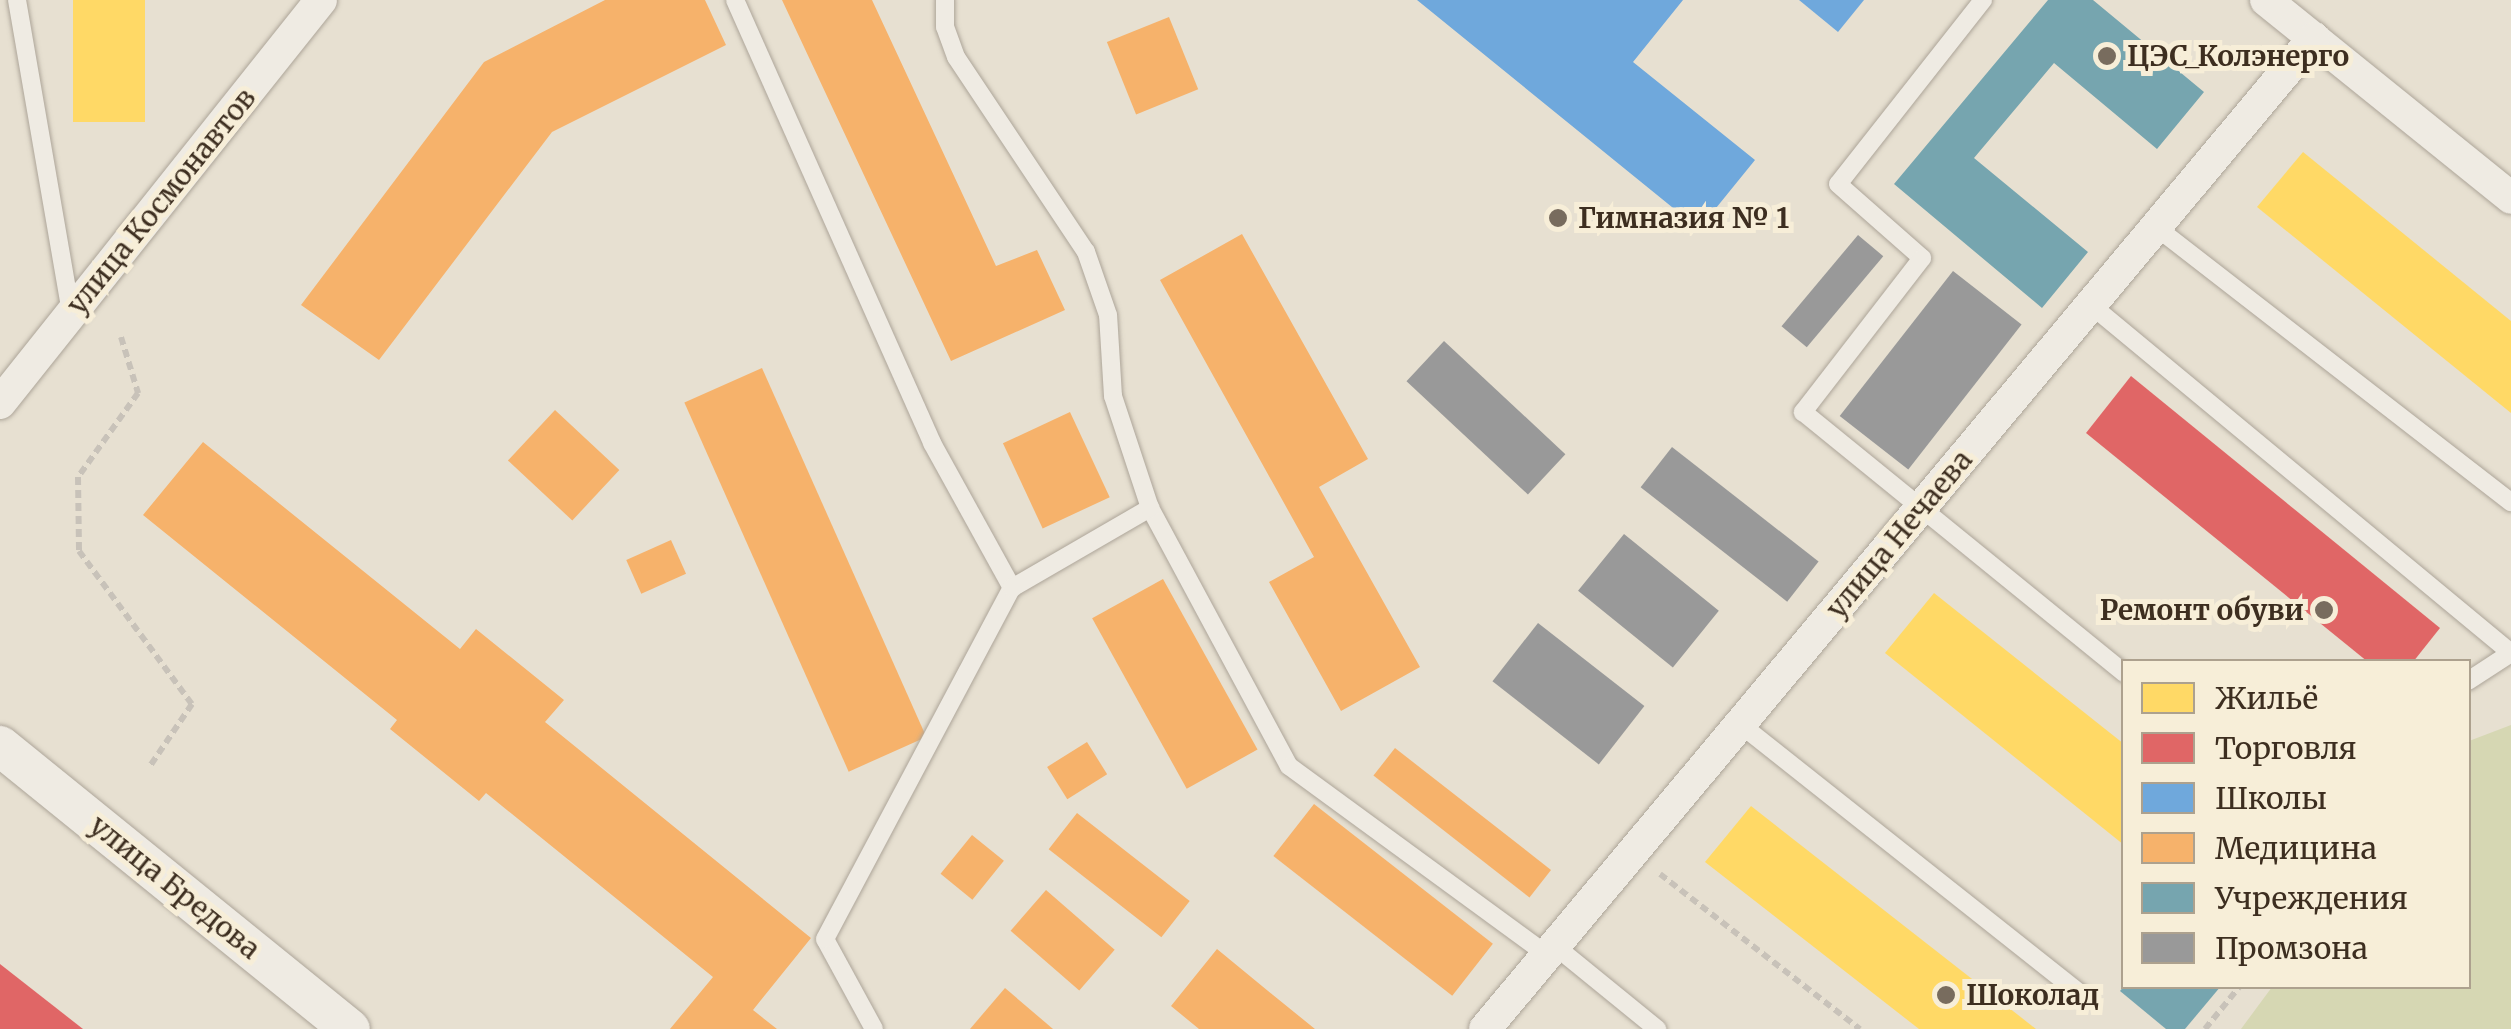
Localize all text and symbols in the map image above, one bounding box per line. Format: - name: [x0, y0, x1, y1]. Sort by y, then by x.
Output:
- place label: ЦЭС_Колэнерго: [2127, 39, 2349, 73]
- marker: ЦЭС_Колэнерго: [2096, 45, 2118, 67]
- street label: улица Космонавтов: [60, 81, 262, 321]
- place label: Гимназия № 1: [1578, 201, 1789, 235]
- marker: Гимназия № 1: [1547, 207, 1569, 229]
- street label: улица Нечаева: [1819, 443, 1979, 625]
- place label: Ремонт обуви: [2100, 593, 2304, 627]
- marker: Ремонт обуви: [2313, 599, 2335, 621]
- legend: [2121, 659, 2471, 989]
- text: Жильё: [2215, 679, 2318, 717]
- text: Торговля: [2215, 729, 2357, 767]
- text: Школы: [2215, 779, 2327, 817]
- street label: улица Бредова: [83, 808, 267, 966]
- text: Медицина: [2215, 829, 2377, 867]
- text: Учреждения: [2215, 879, 2408, 917]
- text: Промзона: [2215, 929, 2368, 967]
- place label: Шоколад: [1966, 978, 2100, 1012]
- marker: Шоколад: [1935, 984, 1957, 1006]

